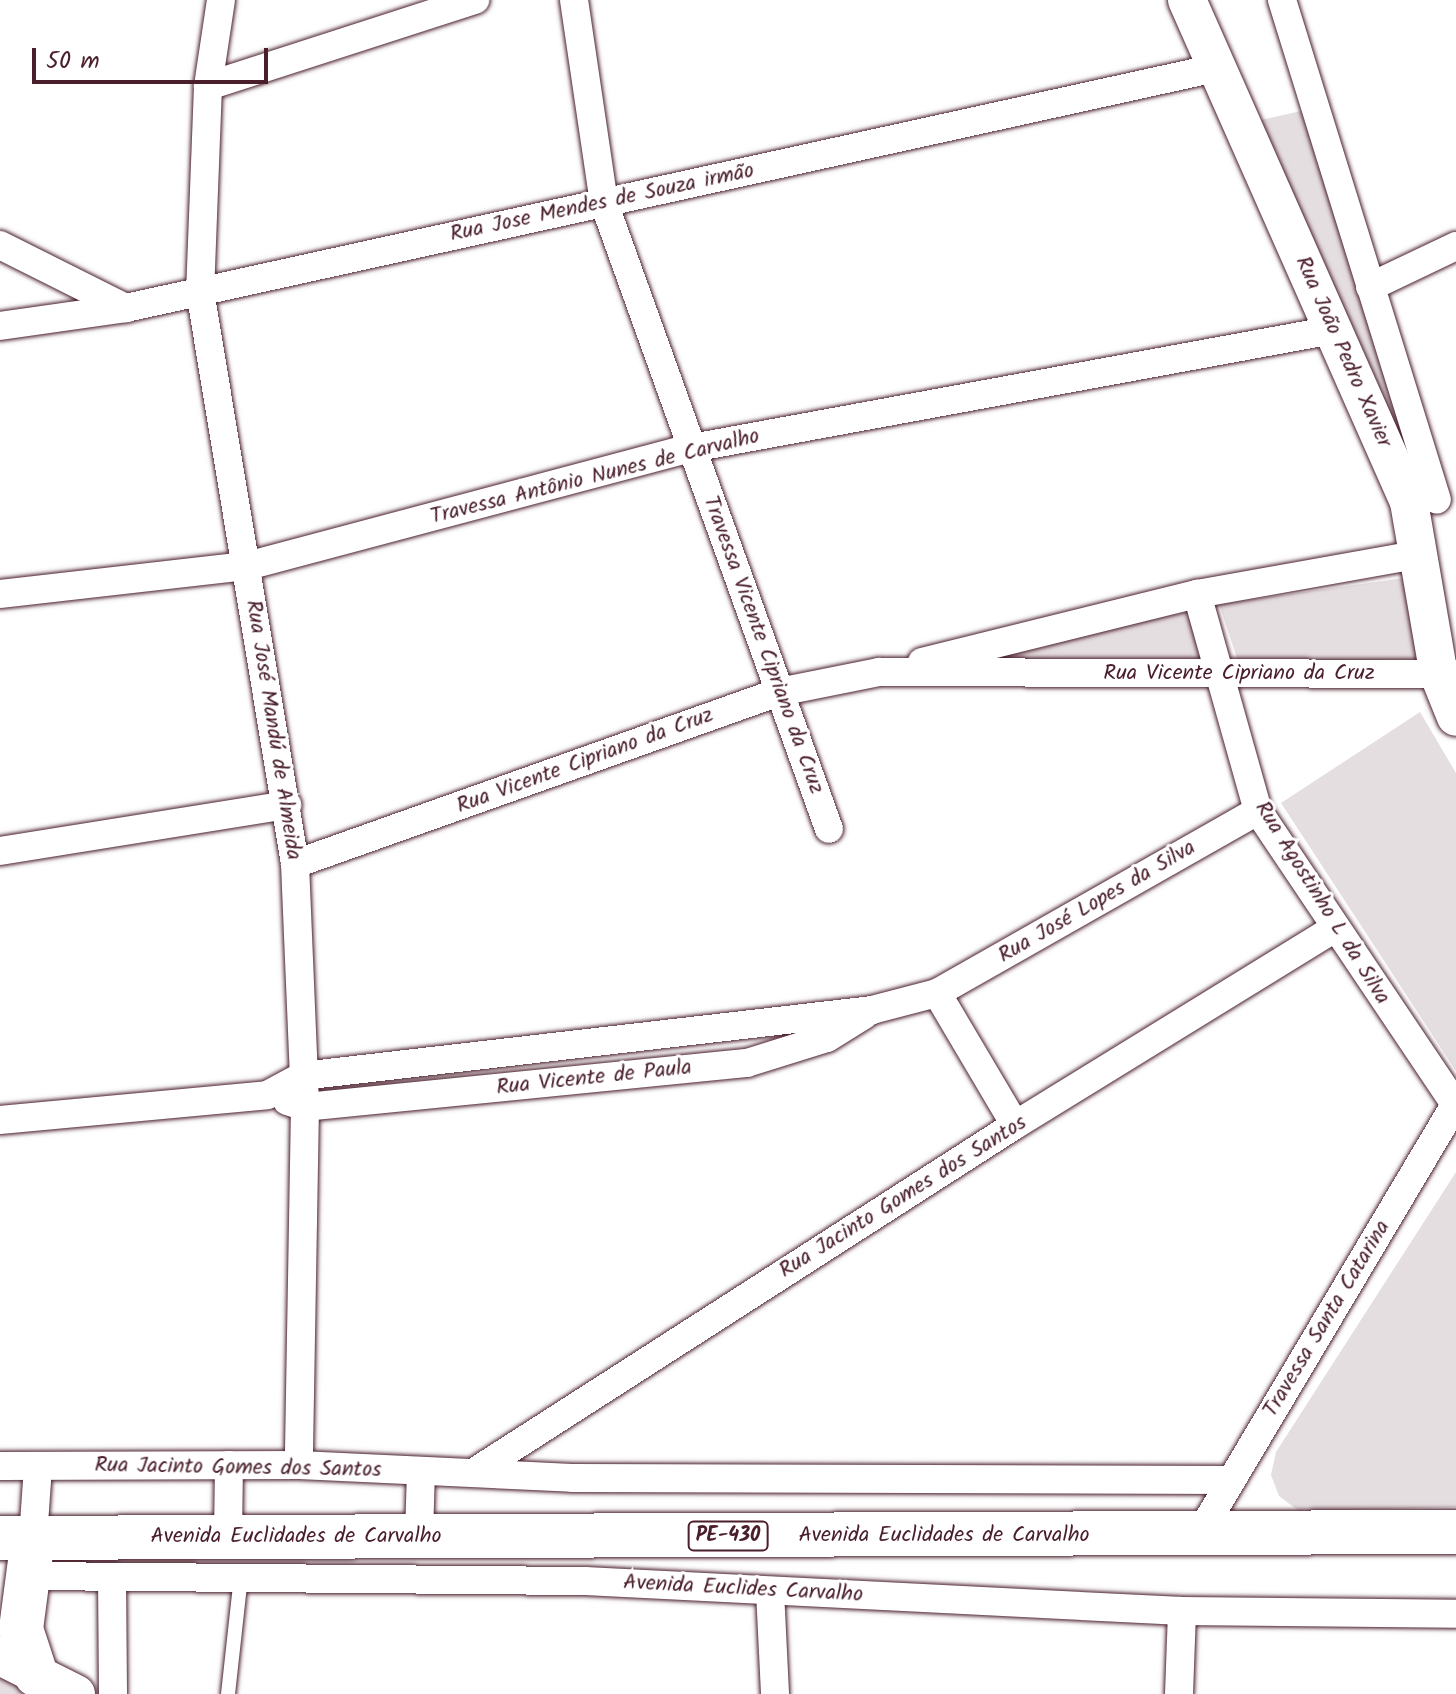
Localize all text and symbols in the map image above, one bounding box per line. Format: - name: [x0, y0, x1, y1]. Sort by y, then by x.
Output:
- scale bar: [36, 32, 272, 82]
- text: 50 m: [46, 42, 100, 81]
- street label: Rua Jose Mendes de Souza irmão: [448, 158, 756, 248]
- street label: Rua João Pedro Xavier: [1289, 252, 1397, 452]
- street label: Travessa Antônio Nunes de Carvalho: [428, 423, 762, 531]
- street label: Travessa Vicente Cipriano da Cruz: [697, 492, 829, 798]
- street label: Rua José Mandú de Almeida: [239, 598, 307, 862]
- street label: Rua Vicente Cipriano da Cruz: [1103, 661, 1375, 687]
- street label: Rua Vicente Cipriano da Cruz: [453, 702, 717, 820]
- street label: Rua Agostinho L da Silva: [1249, 797, 1395, 1009]
- street label: Rua José Lopes da Silva: [994, 835, 1200, 969]
- street label: Rua Vicente de Paula: [495, 1055, 693, 1101]
- street label: Rua Jacinto Gomes dos Santos: [774, 1110, 1032, 1284]
- street label: Travessa Santa Catarina: [1258, 1216, 1396, 1422]
- street label: Rua Jacinto Gomes dos Santos: [94, 1452, 382, 1484]
- road number: PE-430: [686, 1520, 770, 1552]
- street label: Avenida Euclidades de Carvalho: [798, 1523, 1090, 1549]
- street label: Avenida Euclidades de Carvalho: [150, 1524, 442, 1550]
- street label: Avenida Euclides Carvalho: [622, 1570, 864, 1608]

